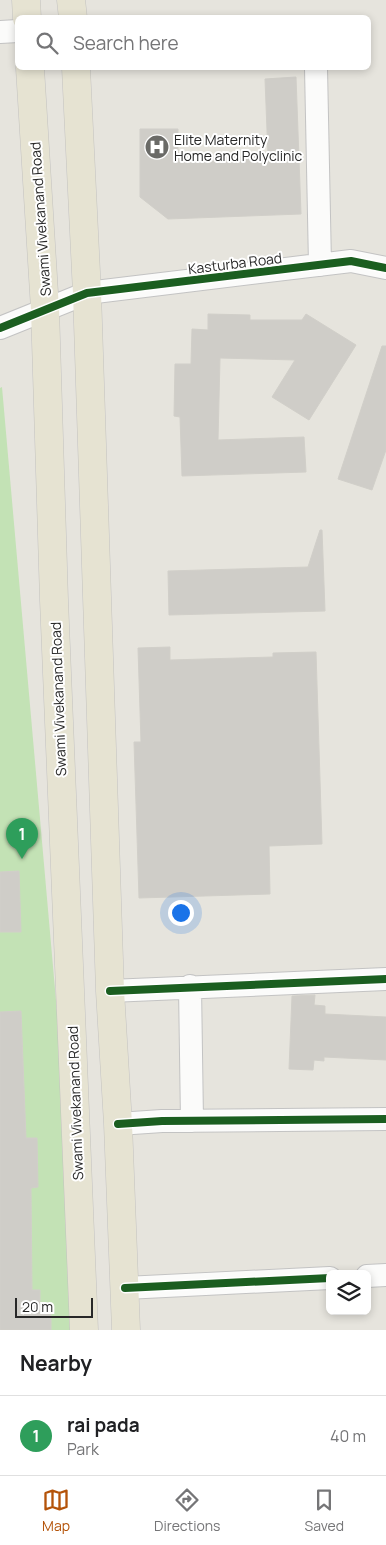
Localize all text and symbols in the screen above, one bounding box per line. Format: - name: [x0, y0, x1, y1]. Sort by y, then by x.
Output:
- search box: [15, 15, 371, 70]
- icon: search: [33, 29, 61, 57]
- text: Search here: [73, 30, 179, 56]
- place label: Elite Maternity Home and Polyclinic: [174, 130, 303, 165]
- hospital icon: Elite Maternity Home and Polyclinic: [144, 134, 170, 160]
- street label: Swami Vivekanand Road: [25, 141, 55, 297]
- street label: Kasturba Road: [187, 248, 283, 278]
- street label: Swami Vivekanand Road: [46, 621, 70, 777]
- pin: 1: [6, 818, 38, 859]
- your location: [168, 900, 194, 926]
- street label: Swami Vivekanand Road: [63, 1025, 87, 1181]
- map controls: [326, 1270, 371, 1315]
- button: layers: [326, 1270, 371, 1315]
- scale bar: [15, 1295, 92, 1318]
- text: 20 m: [22, 1297, 53, 1316]
- text: Nearby: [20, 1349, 92, 1377]
- text: rai pada: [67, 1412, 140, 1438]
- text: 1: [32, 1425, 40, 1447]
- text: 40 m: [330, 1425, 366, 1447]
- text: Park: [67, 1438, 99, 1460]
- tab: Map: [42, 1486, 70, 1535]
- tab: Directions: [154, 1486, 220, 1535]
- tab: Saved: [305, 1486, 344, 1535]

